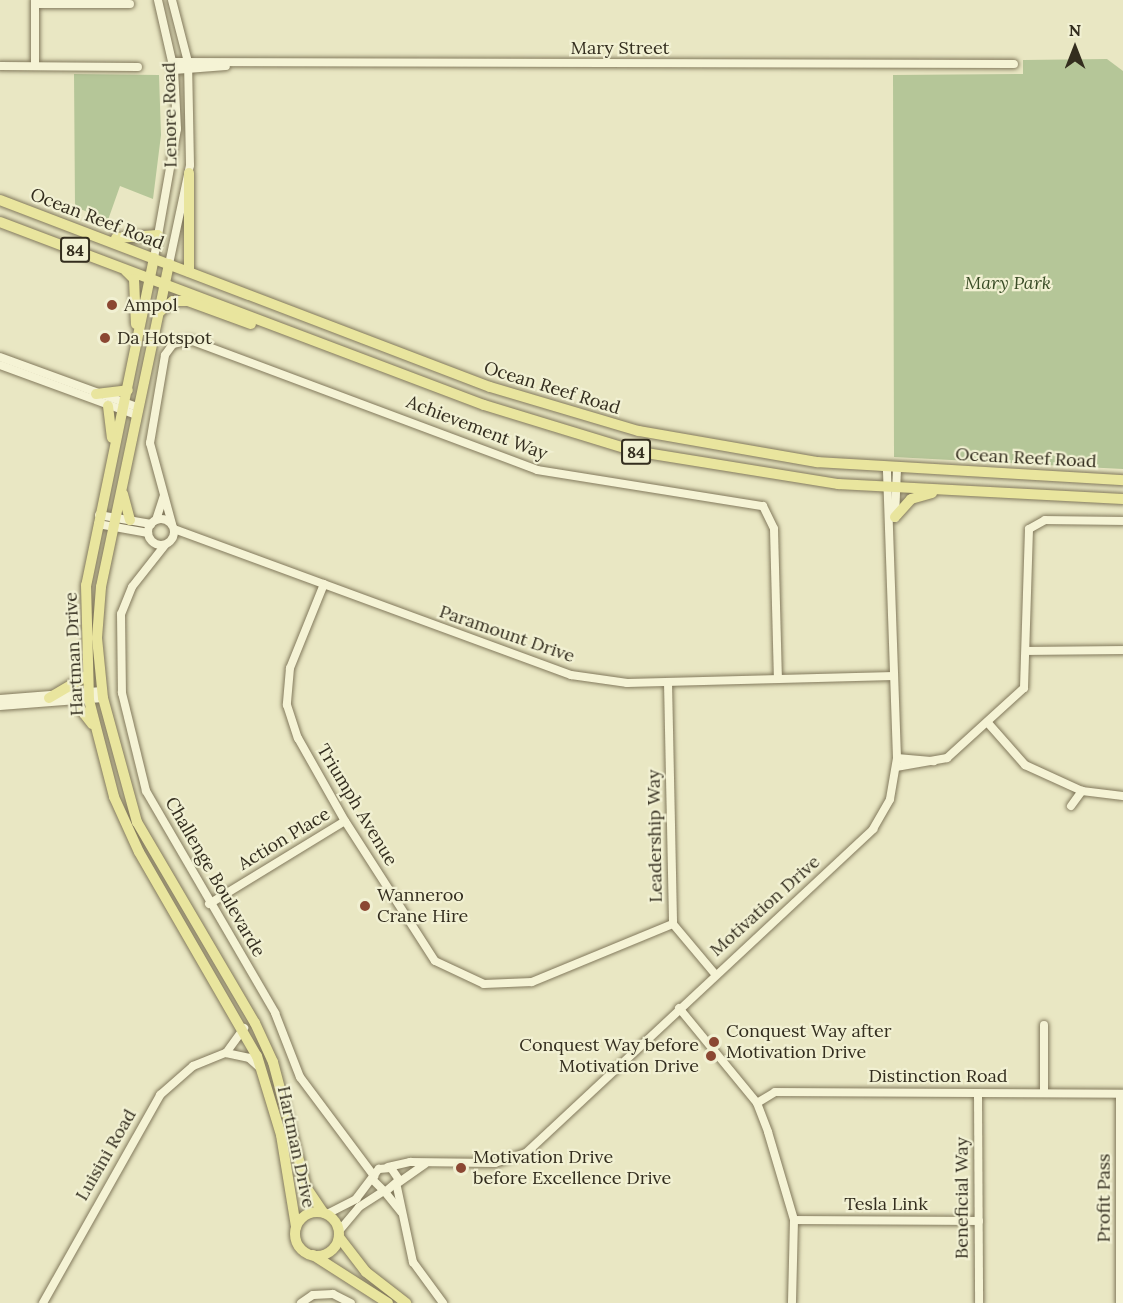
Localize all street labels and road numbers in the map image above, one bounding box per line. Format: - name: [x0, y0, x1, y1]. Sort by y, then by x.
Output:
- street label: Mary Street: [570, 37, 670, 59]
- street label: Lenore Road: [158, 62, 182, 168]
- street label: Ocean Reef Road: [27, 184, 167, 254]
- road number: 84: [60, 237, 90, 263]
- street label: Ocean Reef Road: [481, 357, 623, 419]
- street label: Achievement Way: [403, 391, 551, 465]
- road number: 84: [621, 439, 651, 465]
- street label: Ocean Reef Road: [955, 444, 1097, 472]
- street label: Hartman Drive: [60, 591, 88, 717]
- street label: Paramount Drive: [436, 601, 578, 667]
- street label: Triumph Avenue: [312, 740, 402, 870]
- street label: Leadership Way: [643, 769, 667, 903]
- street label: Challenge Boulevarde: [160, 793, 270, 961]
- street label: Action Place: [234, 803, 334, 875]
- street label: Motivation Drive: [706, 851, 824, 961]
- street label: Distinction Road: [868, 1065, 1008, 1087]
- street label: Hartman Drive: [273, 1084, 319, 1210]
- street label: Luisini Road: [71, 1105, 141, 1205]
- street label: Beneficial Way: [951, 1137, 973, 1259]
- street label: Profit Pass: [1093, 1154, 1115, 1242]
- street label: Tesla Link: [844, 1193, 928, 1215]

